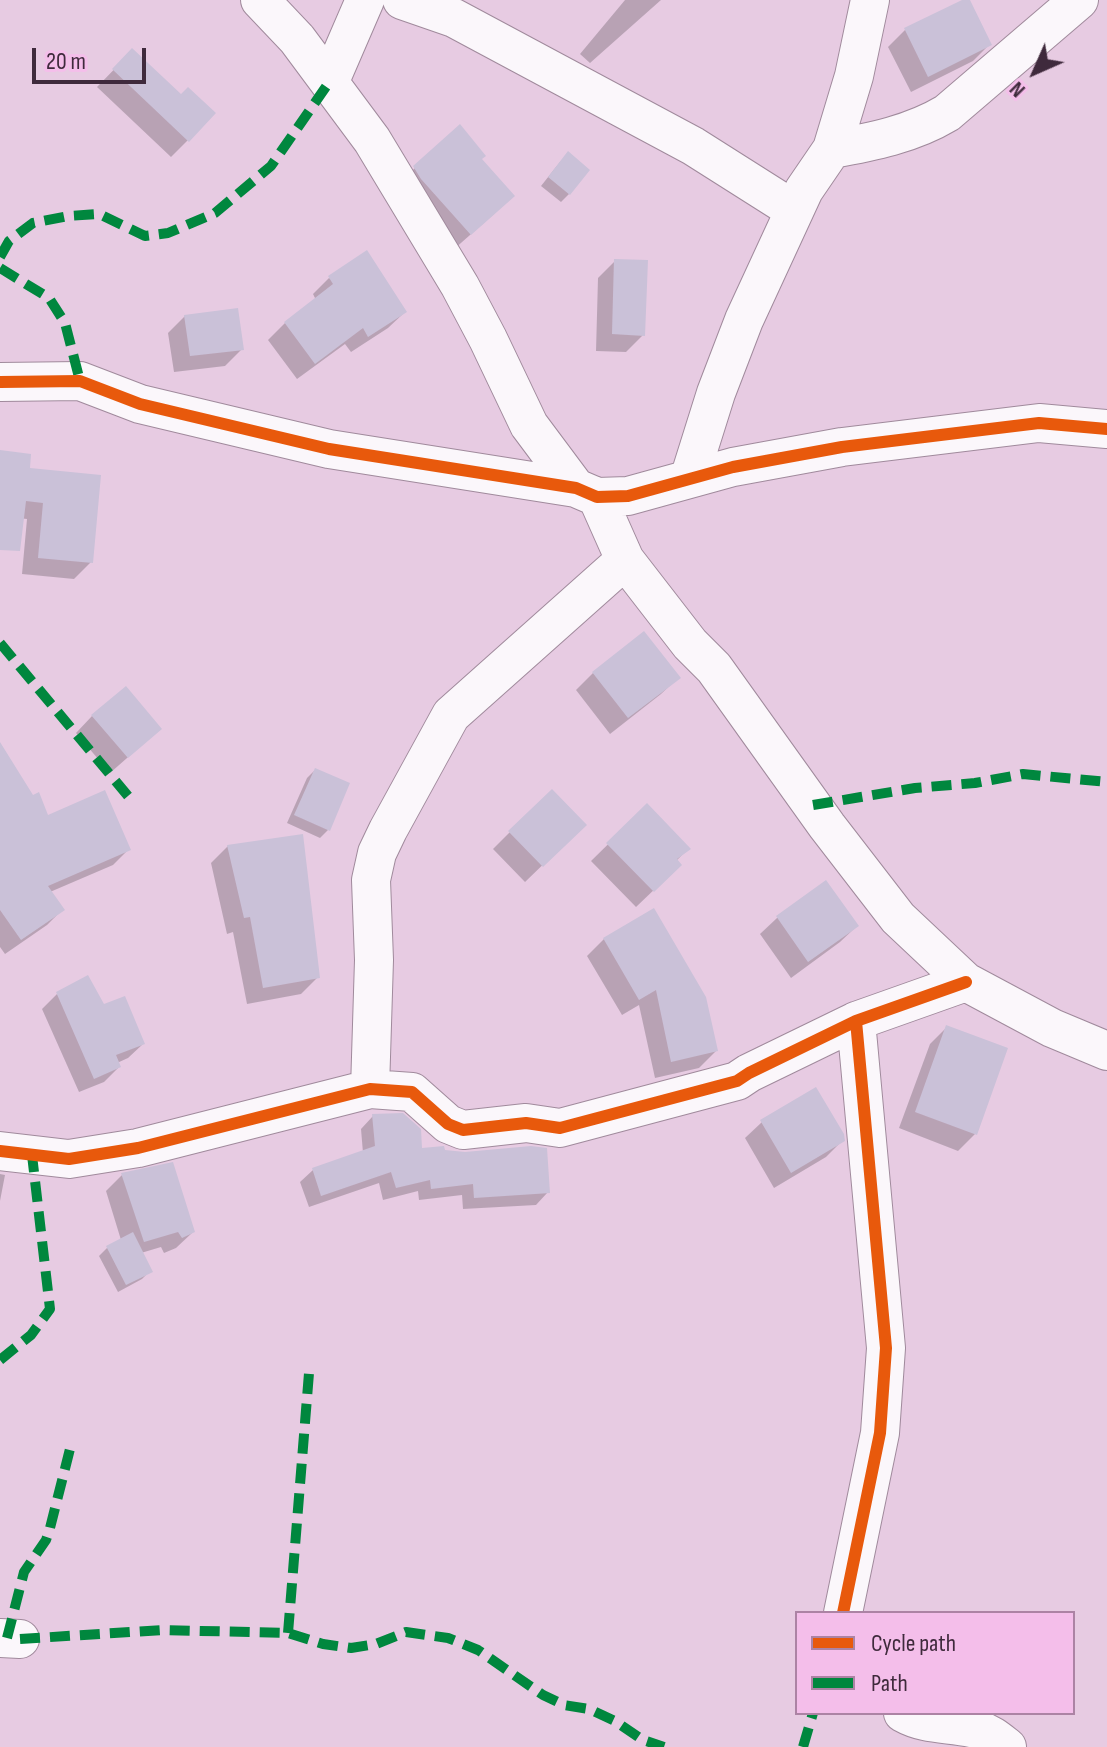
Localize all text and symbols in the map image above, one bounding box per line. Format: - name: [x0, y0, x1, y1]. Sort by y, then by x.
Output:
- scale bar: [36, 32, 150, 82]
- north arrow: [995, 32, 1075, 112]
- text: 20 m: [46, 47, 86, 76]
- text: N: [1004, 76, 1031, 103]
- legend: [795, 1611, 1075, 1715]
- text: Cycle path: [871, 1629, 956, 1658]
- text: Path: [871, 1669, 908, 1698]

